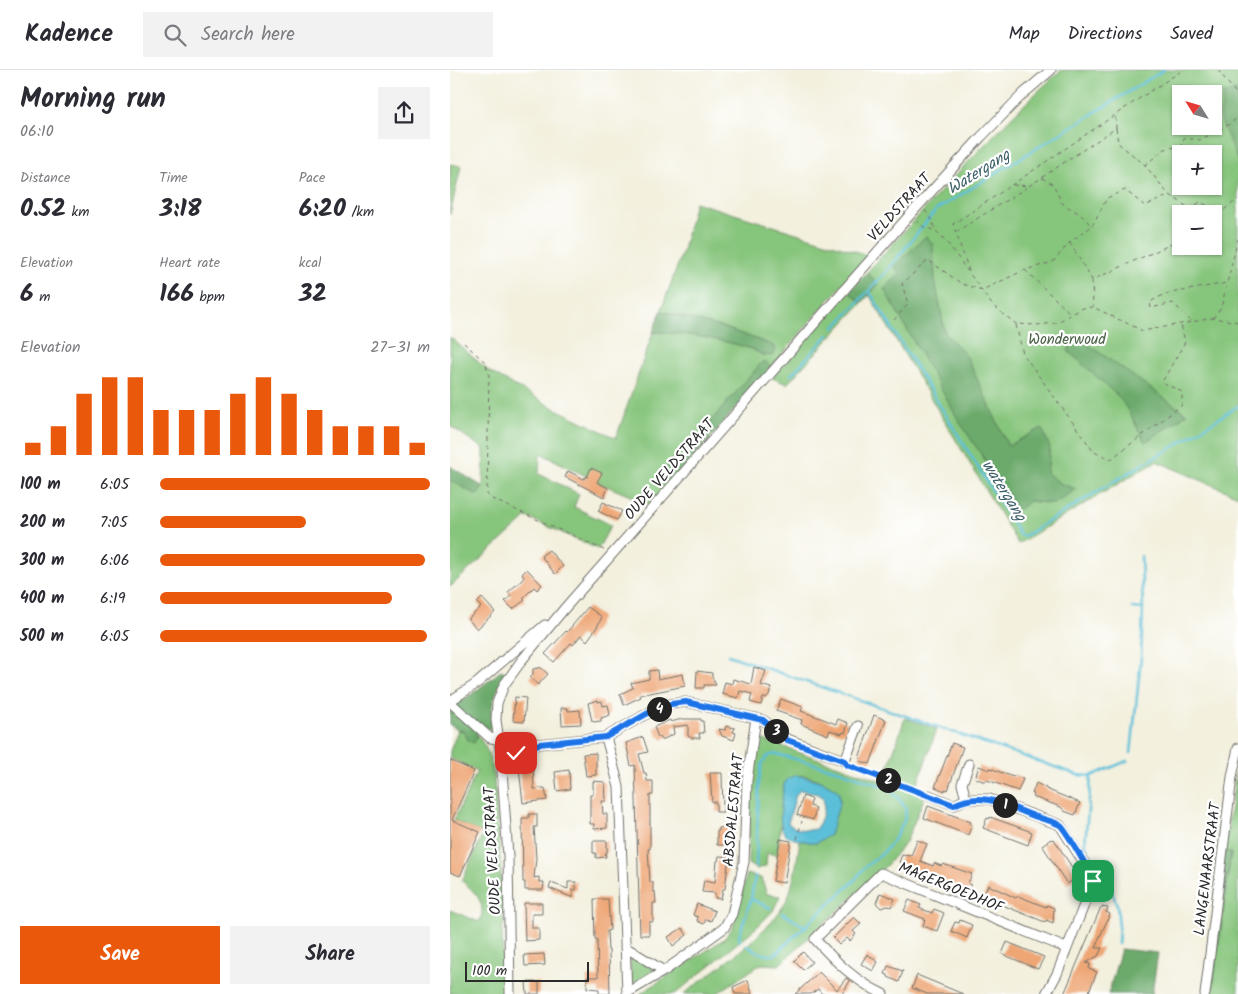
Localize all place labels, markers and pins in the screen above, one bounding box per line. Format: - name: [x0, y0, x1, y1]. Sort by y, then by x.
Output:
- pin: 4: [646, 696, 672, 722]
- pin: 3: [764, 718, 788, 744]
- pin: [495, 732, 537, 774]
- pin: 2: [876, 768, 900, 792]
- pin: 1: [992, 792, 1018, 818]
- pin: [1072, 860, 1114, 902]

